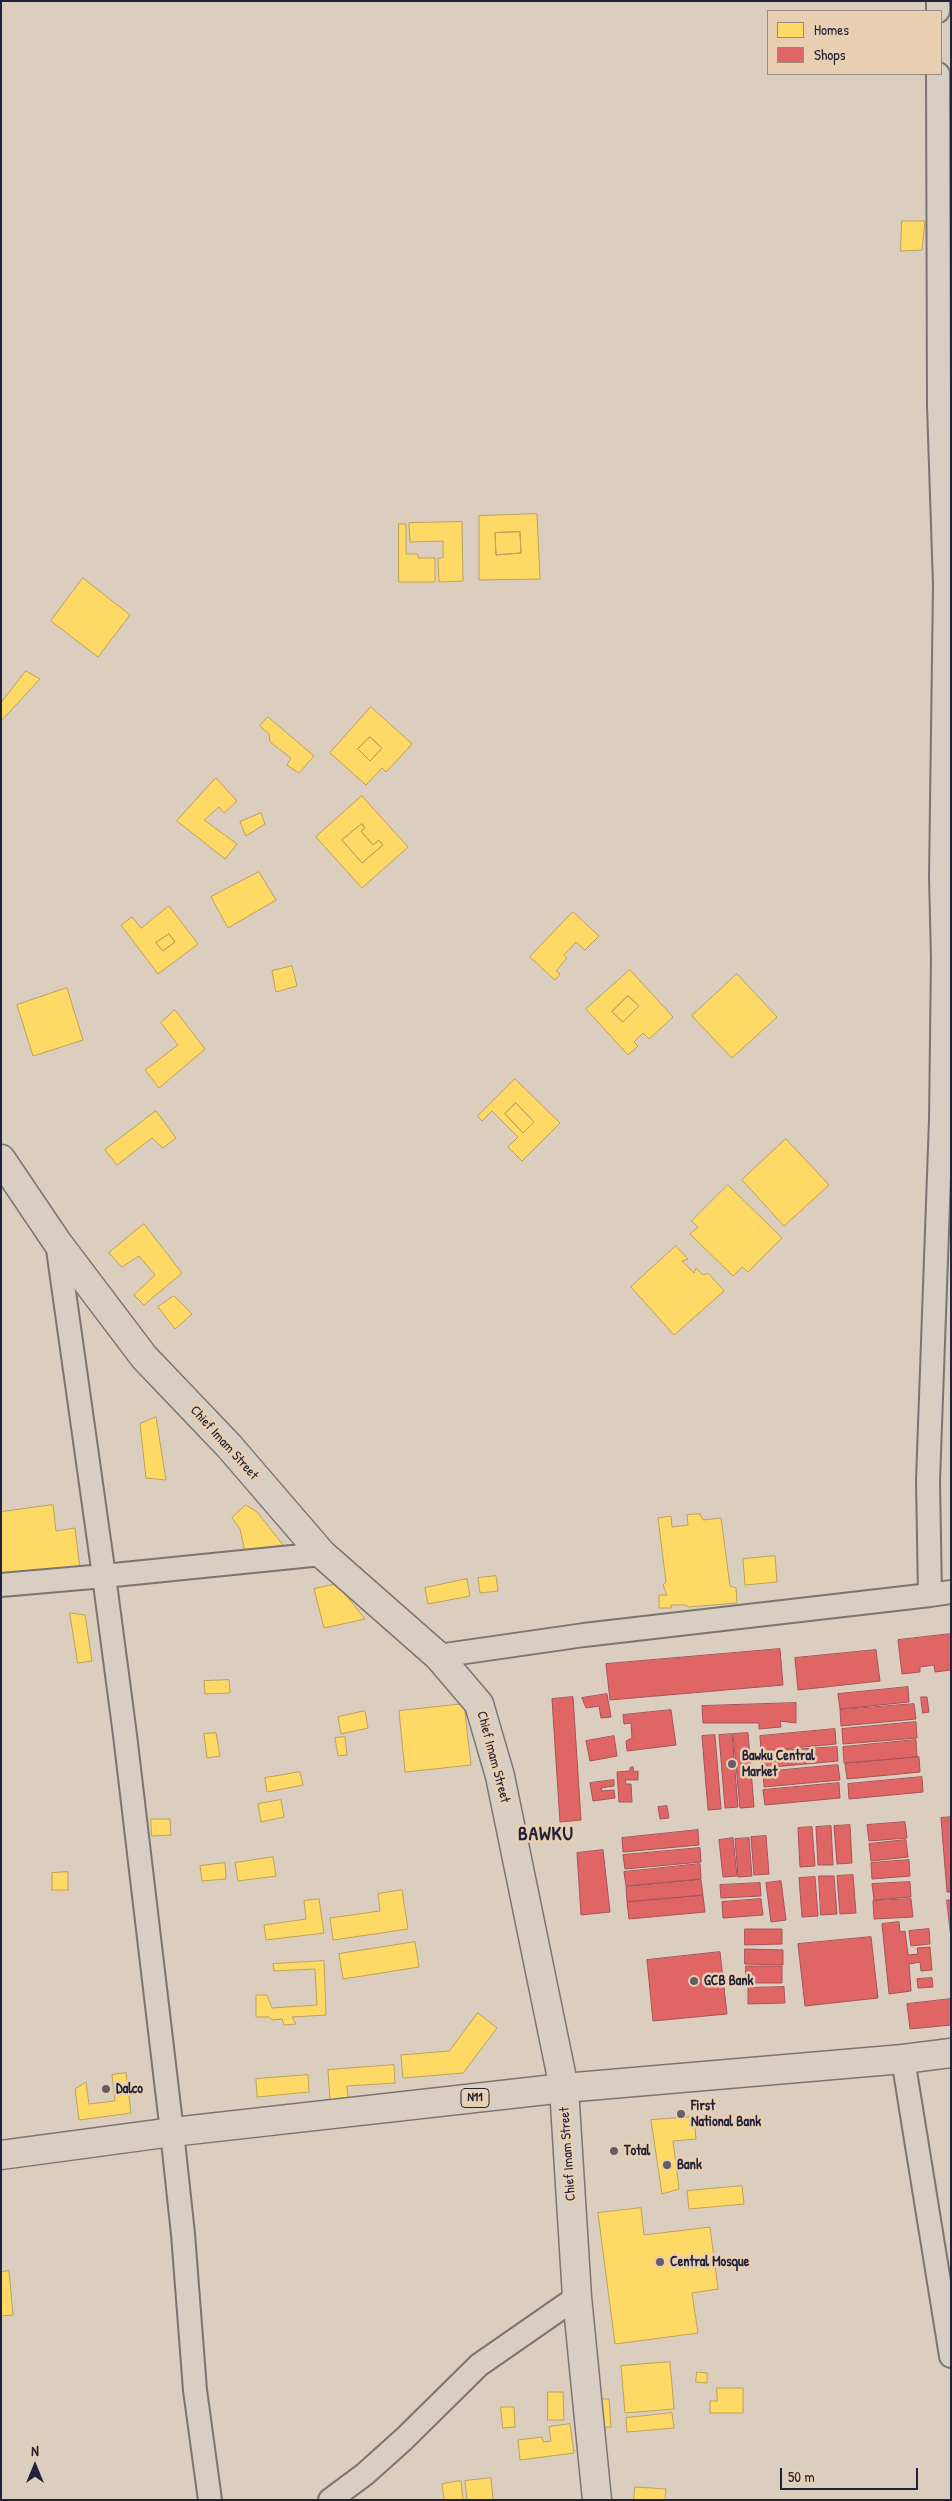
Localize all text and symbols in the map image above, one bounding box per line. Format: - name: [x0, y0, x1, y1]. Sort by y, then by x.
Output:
- legend: [767, 10, 942, 75]
- text: Homes: [814, 19, 849, 40]
- text: Shops: [814, 44, 845, 65]
- street label: Chief Imam Street: [186, 1402, 262, 1484]
- street label: Chief Imam Street: [473, 1709, 513, 1805]
- place label: Bawku Central Market: [742, 1748, 815, 1780]
- marker: Bawku Central Market: [726, 1758, 738, 1770]
- district label: BAWKU: [517, 1824, 575, 1846]
- place label: GCB Bank: [704, 1973, 753, 1989]
- marker: GCB Bank: [688, 1975, 700, 1987]
- place label: Dalco: [116, 2081, 143, 2097]
- marker: Dalco: [100, 2083, 112, 2095]
- road number: N11: [461, 2088, 489, 2108]
- place label: First National Bank: [691, 2098, 761, 2130]
- street label: Chief Imam Street: [556, 2106, 580, 2202]
- marker: First National Bank: [675, 2108, 687, 2120]
- place label: Total: [624, 2143, 650, 2159]
- marker: Total: [608, 2145, 620, 2157]
- place label: Bank: [677, 2157, 702, 2173]
- marker: Bank: [661, 2159, 673, 2171]
- place label: Central Mosque: [670, 2254, 749, 2270]
- marker: Central Mosque: [654, 2256, 666, 2268]
- north arrow: [10, 2441, 60, 2491]
- text: N: [31, 2441, 39, 2460]
- scale bar: [782, 2458, 920, 2490]
- text: 50 m: [788, 2466, 815, 2487]

